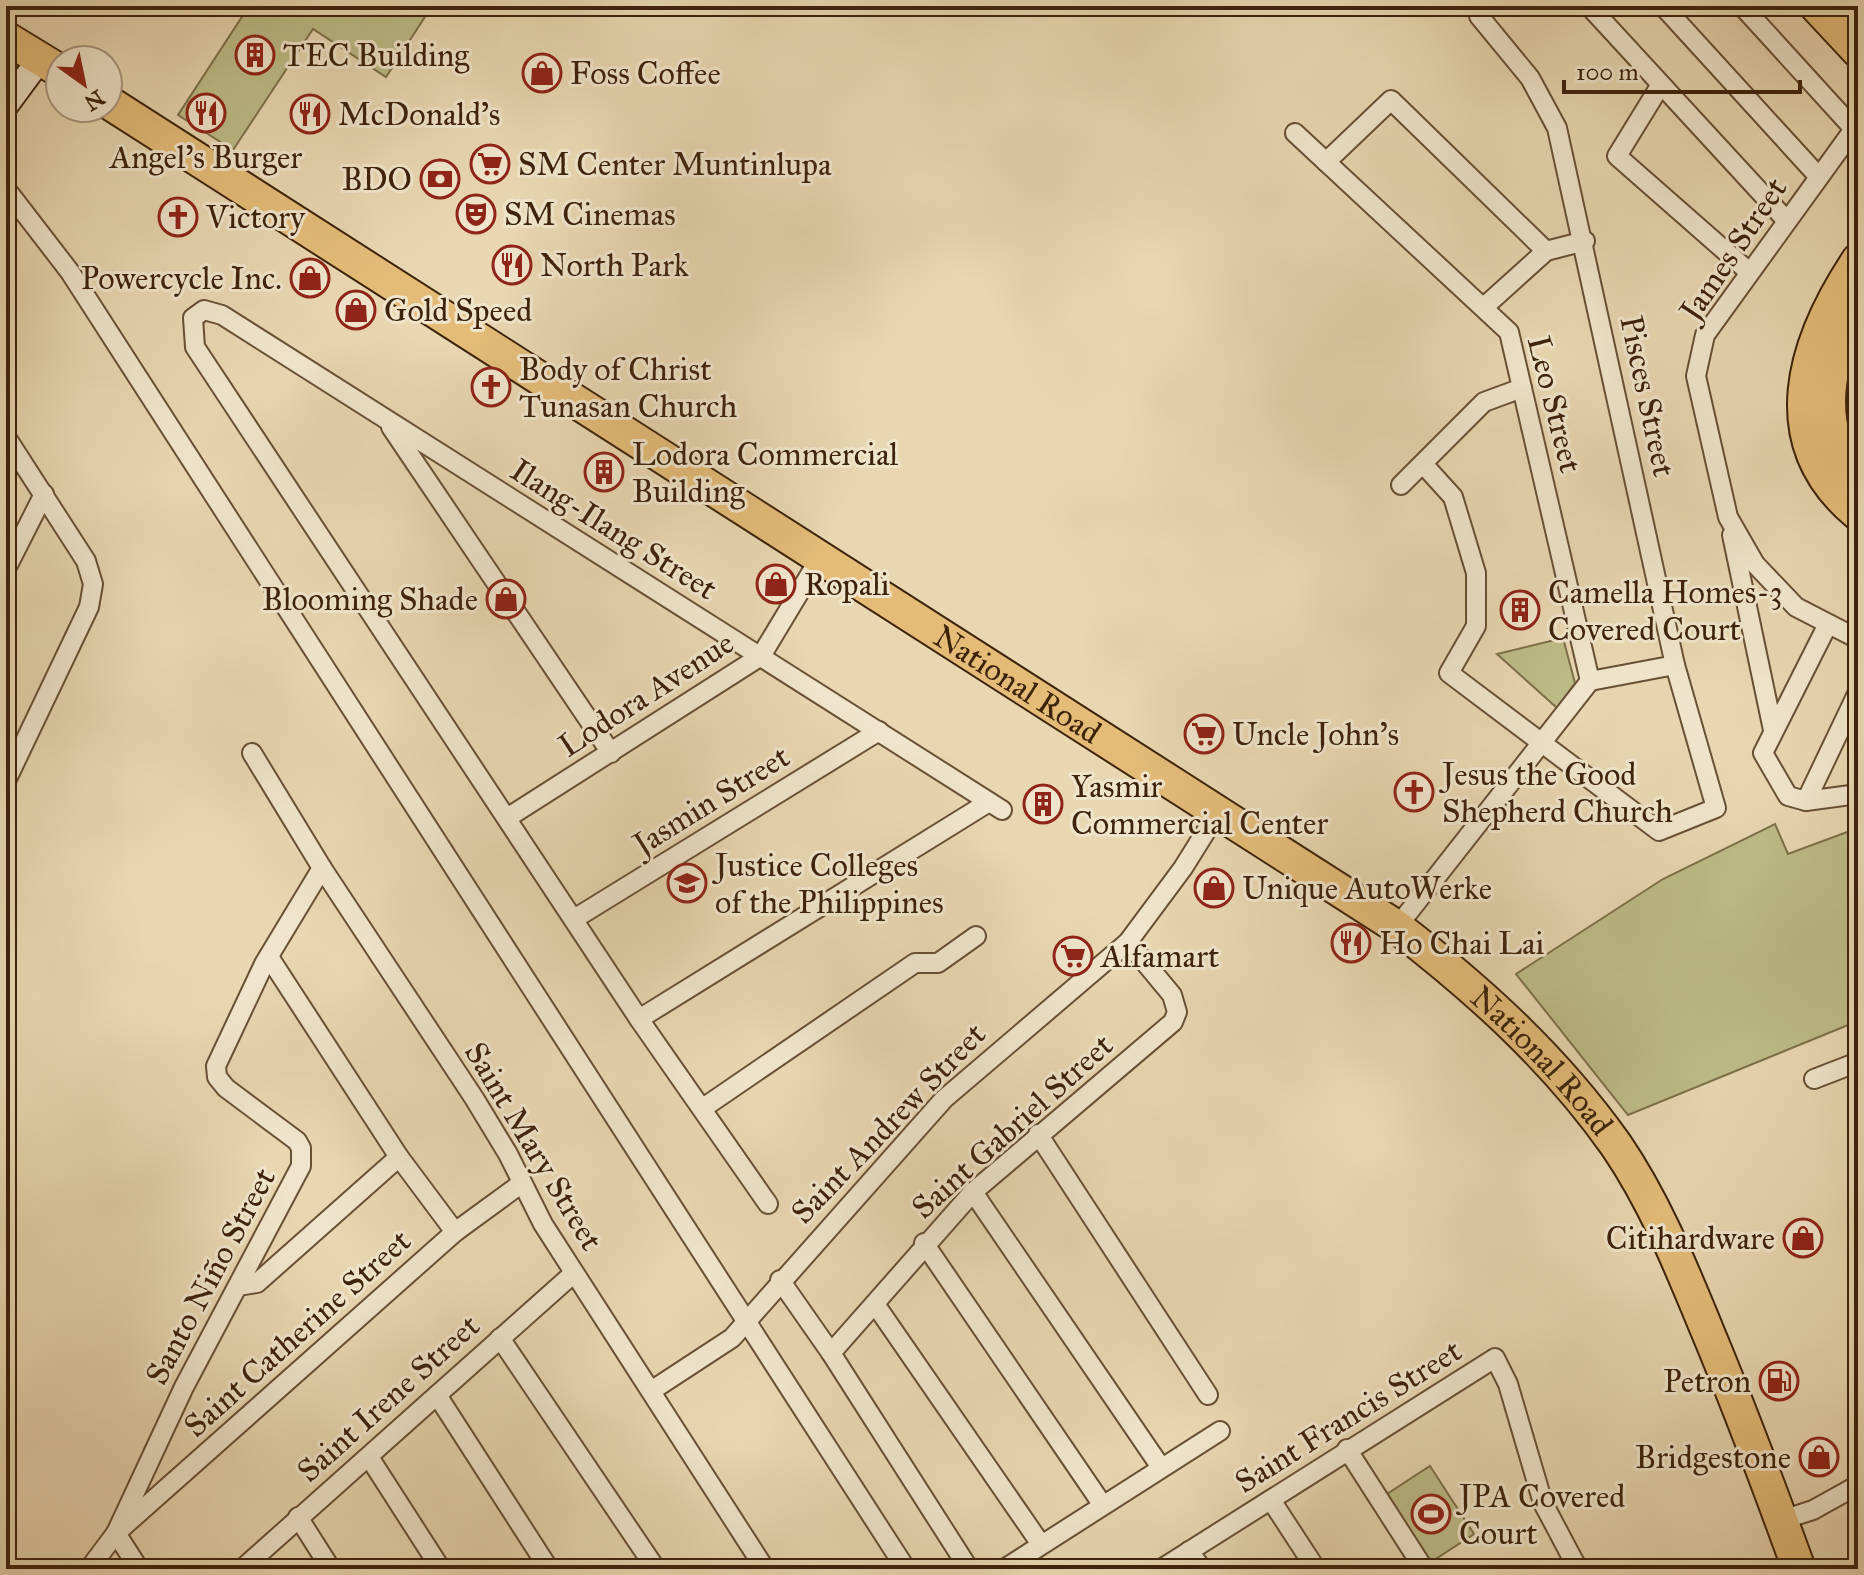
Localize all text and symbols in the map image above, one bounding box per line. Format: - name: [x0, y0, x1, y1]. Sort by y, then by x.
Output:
- building icon: TEC Building: [234, 34, 276, 76]
- place label: TEC Building: [283, 36, 470, 75]
- north arrow: [44, 44, 124, 124]
- scale bar: [1564, 44, 1800, 94]
- shop icon: Foss Coffee: [521, 52, 563, 94]
- place label: Foss Coffee: [570, 54, 721, 93]
- text: 100 m: [1576, 57, 1639, 87]
- text: N: [79, 84, 110, 117]
- restaurant icon: Angel's Burger: [185, 92, 227, 134]
- restaurant icon: McDonald's: [289, 93, 331, 135]
- place label: McDonald's: [338, 95, 501, 134]
- place label: Angel's Burger: [108, 138, 302, 177]
- supermarket icon: SM Center Muntinlupa: [469, 143, 511, 185]
- place label: SM Center Muntinlupa: [518, 145, 832, 184]
- bank icon: BDO: [419, 158, 461, 200]
- place label: BDO: [341, 160, 412, 199]
- street label: James Street: [1670, 170, 1795, 331]
- theatre icon: SM Cinemas: [455, 193, 497, 235]
- place label: SM Cinemas: [504, 195, 676, 234]
- church icon: Victory: [157, 196, 199, 238]
- place label: Victory: [205, 198, 306, 237]
- restaurant icon: North Park: [491, 244, 533, 286]
- place label: North Park: [540, 246, 689, 285]
- shop icon: Powercycle Inc.: [289, 257, 331, 299]
- place label: Powercycle Inc.: [81, 259, 282, 298]
- shop icon: Gold Speed: [335, 289, 377, 331]
- place label: Gold Speed: [384, 291, 532, 330]
- street label: Pisces Street: [1611, 312, 1684, 480]
- street label: Leo Street: [1519, 332, 1590, 477]
- place label: Body of Christ Tunasan Church: [519, 350, 738, 426]
- church icon: Body of Christ Tunasan Church: [470, 366, 512, 408]
- place label: Lodora Commercial Building: [632, 435, 899, 511]
- street label: Ilang-Ilang Street: [503, 450, 724, 608]
- building icon: Lodora Commercial Building: [583, 451, 625, 493]
- shop icon: Ropali: [755, 563, 797, 605]
- place label: Ropali: [804, 565, 890, 604]
- place label: Camella Homes-3 Covered Court: [1548, 573, 1782, 649]
- shop icon: Blooming Shade: [485, 578, 527, 620]
- place label: Blooming Shade: [262, 580, 478, 619]
- building icon: Camella Homes-3 Covered Court: [1499, 589, 1541, 631]
- street label: National Road: [926, 617, 1108, 752]
- street label: Lodora Avenue: [551, 623, 741, 765]
- supermarket icon: Uncle John's: [1183, 713, 1225, 755]
- place label: Uncle John's: [1232, 715, 1399, 754]
- street label: Jasmin Street: [623, 737, 797, 865]
- place label: Jesus the Good Shepherd Church: [1439, 755, 1673, 831]
- place label: Yasmir Commercial Center: [1071, 767, 1328, 843]
- church icon: Jesus the Good Shepherd Church: [1393, 771, 1435, 813]
- building icon: Yasmir Commercial Center: [1022, 783, 1064, 825]
- place label: Justice Colleges of the Philippines: [712, 846, 944, 922]
- school or university icon: Justice Colleges of the Philippines: [666, 862, 708, 904]
- shop icon: Unique AutoWerke: [1193, 867, 1235, 909]
- place label: Unique AutoWerke: [1242, 869, 1492, 908]
- restaurant icon: Ho Chai Lai: [1330, 922, 1372, 964]
- place label: Ho Chai Lai: [1379, 924, 1545, 963]
- supermarket icon: Alfamart: [1052, 935, 1094, 977]
- place label: Alfamart: [1099, 937, 1219, 976]
- street label: National Road: [1463, 978, 1621, 1143]
- street label: Saint Andrew Street: [783, 1015, 994, 1232]
- street label: Saint Gabriel Street: [904, 1026, 1121, 1227]
- street label: Saint Mary Street: [456, 1035, 611, 1257]
- street label: Santo Niño Street: [137, 1161, 284, 1391]
- shop icon: Citihardware: [1782, 1217, 1824, 1259]
- place label: Citihardware: [1606, 1219, 1775, 1258]
- street label: Saint Catherine Street: [176, 1221, 419, 1445]
- street label: Saint Irene Street: [289, 1306, 488, 1490]
- street label: Saint Francis Street: [1228, 1331, 1469, 1502]
- fuel station icon: Petron: [1758, 1360, 1800, 1402]
- place label: Petron: [1663, 1362, 1751, 1401]
- shop icon: Bridgestone: [1798, 1436, 1840, 1478]
- place label: Bridgestone: [1635, 1438, 1791, 1477]
- place label: JPA Covered Court: [1456, 1477, 1625, 1553]
- sports icon: JPA Covered Court: [1410, 1493, 1452, 1535]

